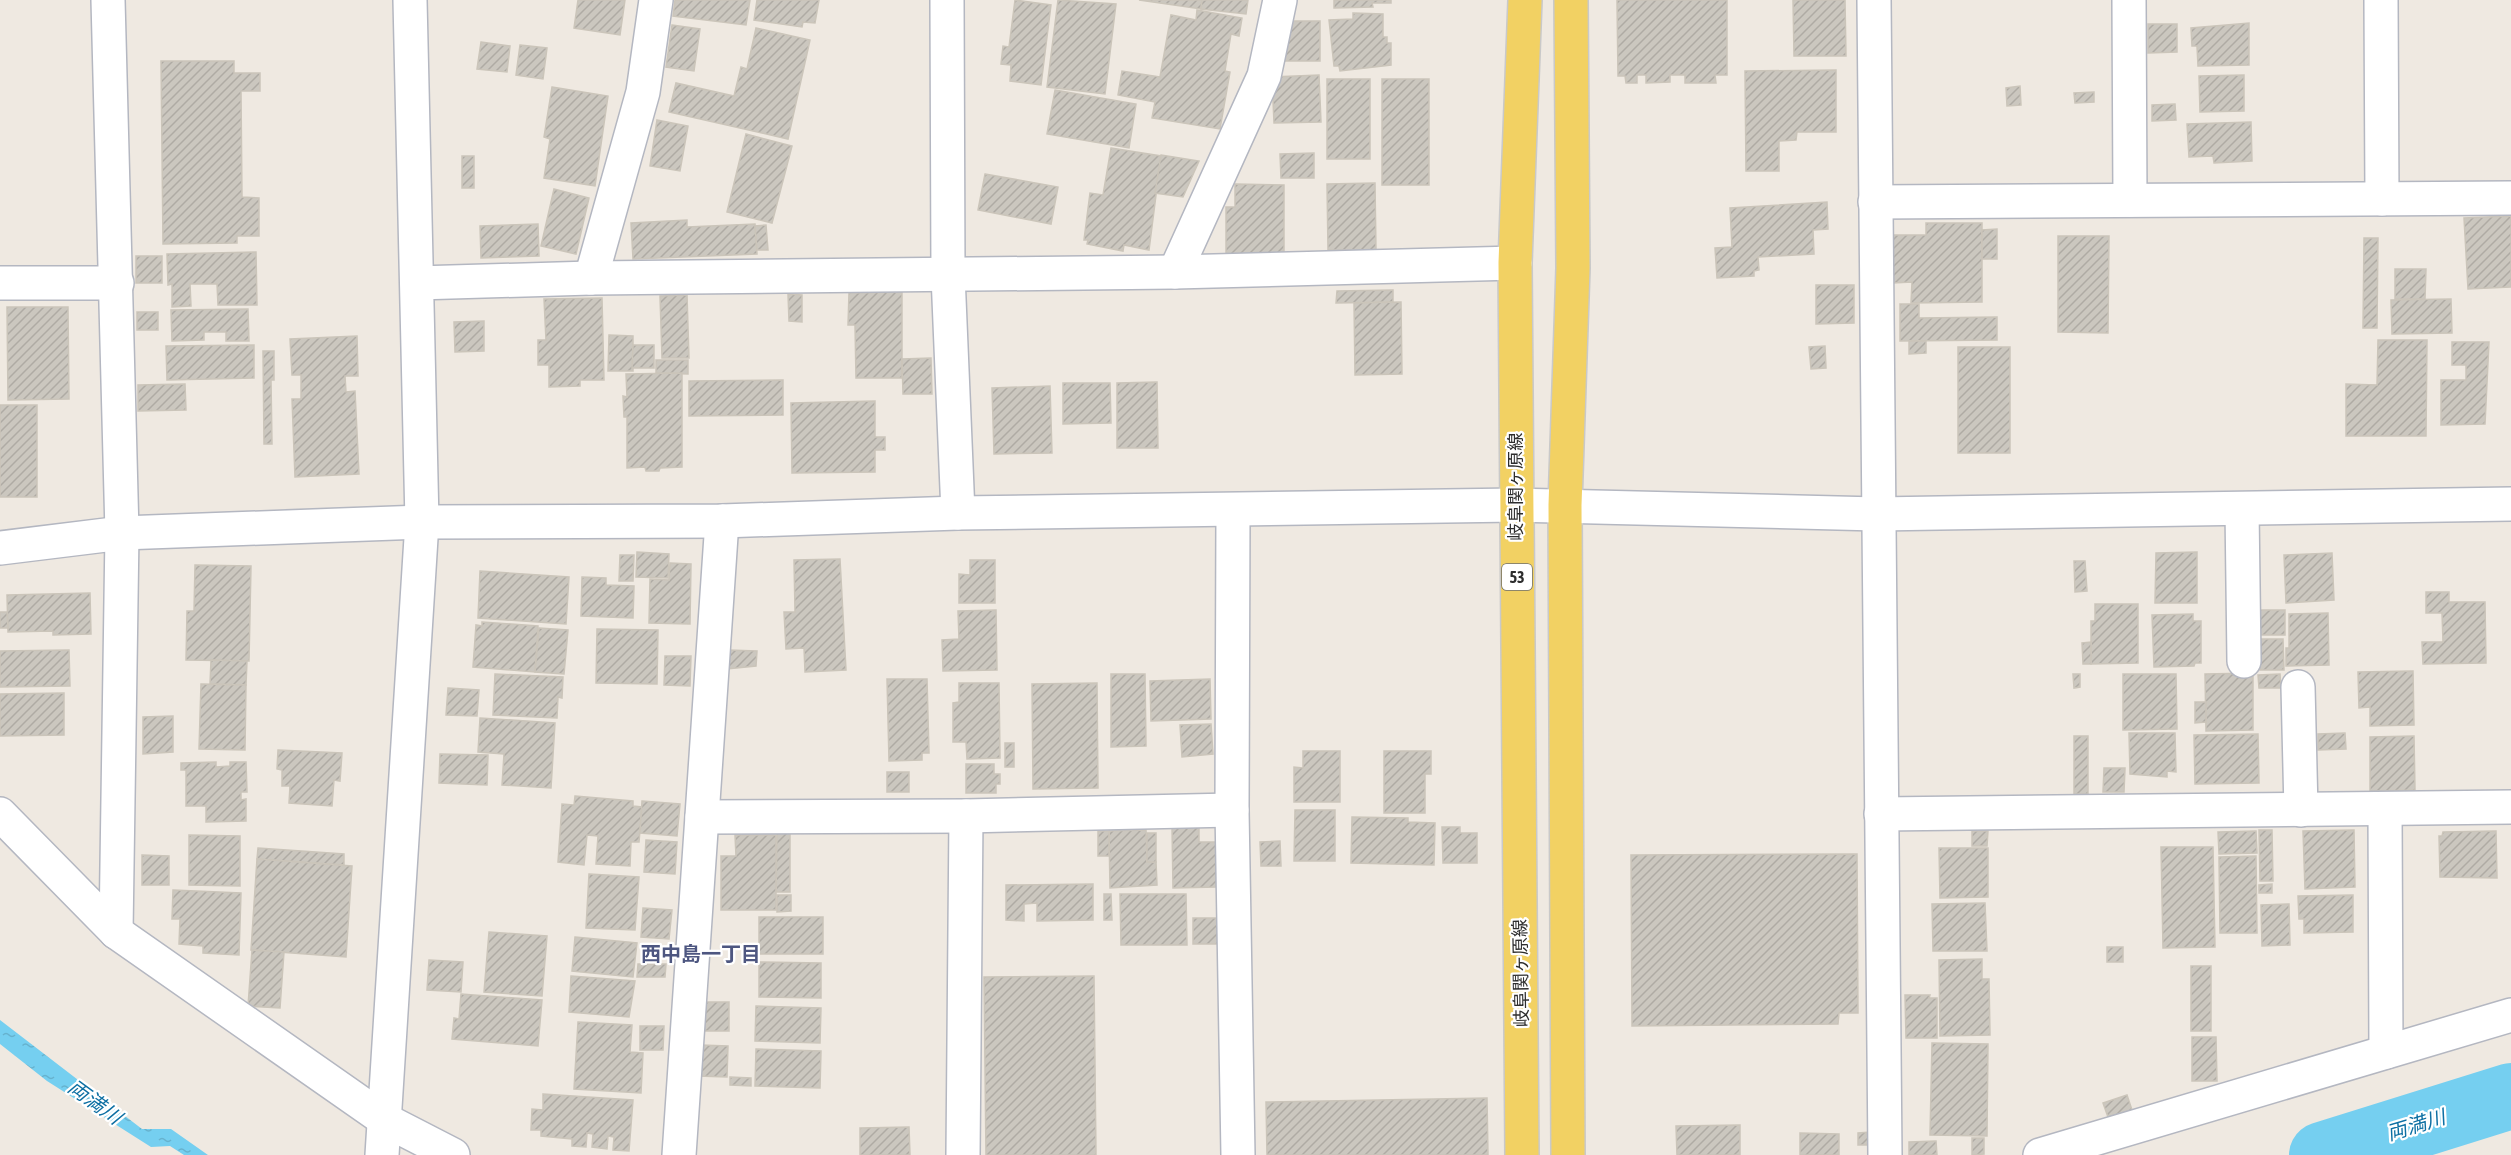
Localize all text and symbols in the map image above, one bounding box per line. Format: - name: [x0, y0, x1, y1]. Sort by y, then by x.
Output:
- street label: 岐阜関ヶ原線: [1505, 433, 1526, 541]
- road number: 53: [1502, 564, 1532, 590]
- street label: 岐阜関ヶ原線: [1509, 919, 1532, 1027]
- district label: 西中島一丁目: [641, 942, 761, 965]
- water label: 両満川: [64, 1075, 128, 1130]
- water label: 両満川: [2384, 1104, 2450, 1144]

